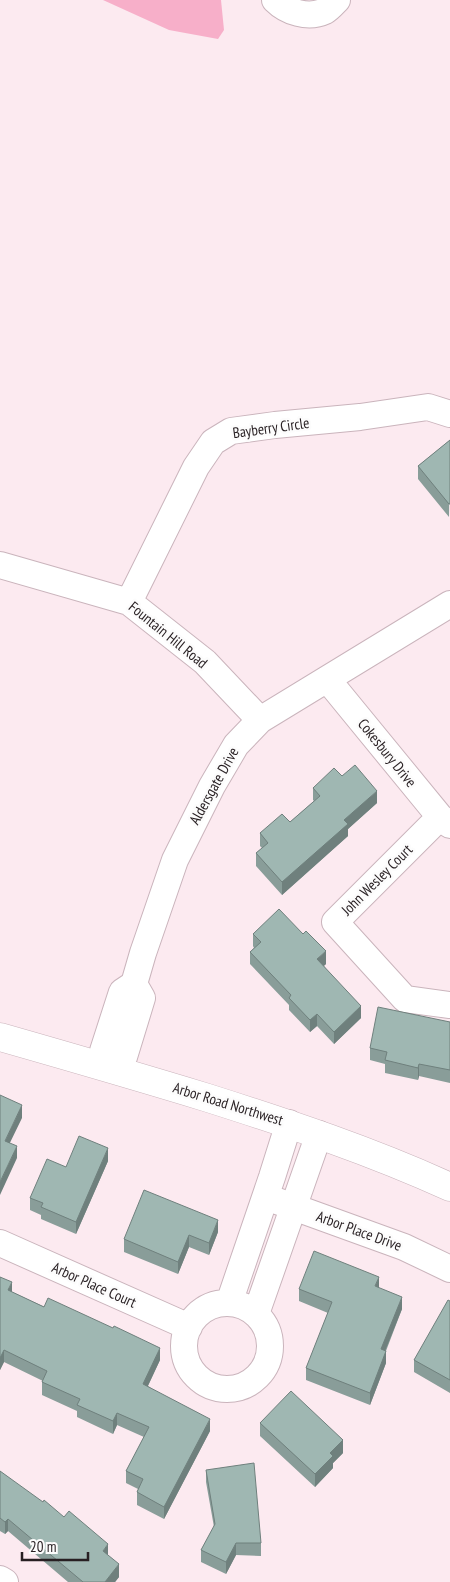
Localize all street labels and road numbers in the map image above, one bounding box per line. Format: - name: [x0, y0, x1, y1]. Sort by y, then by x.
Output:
- street label: Bayberry Circle: [231, 413, 311, 442]
- street label: Fountain Hill Road: [125, 597, 212, 672]
- street label: Cokesbury Drive: [354, 715, 421, 791]
- street label: Aldersgate Drive: [185, 744, 243, 828]
- street label: John Wesley Court: [336, 840, 416, 920]
- street label: Arbor Road Northwest: [171, 1078, 285, 1129]
- street label: Arbor Place Drive: [314, 1206, 404, 1255]
- street label: Arbor Place Court: [49, 1258, 139, 1312]

